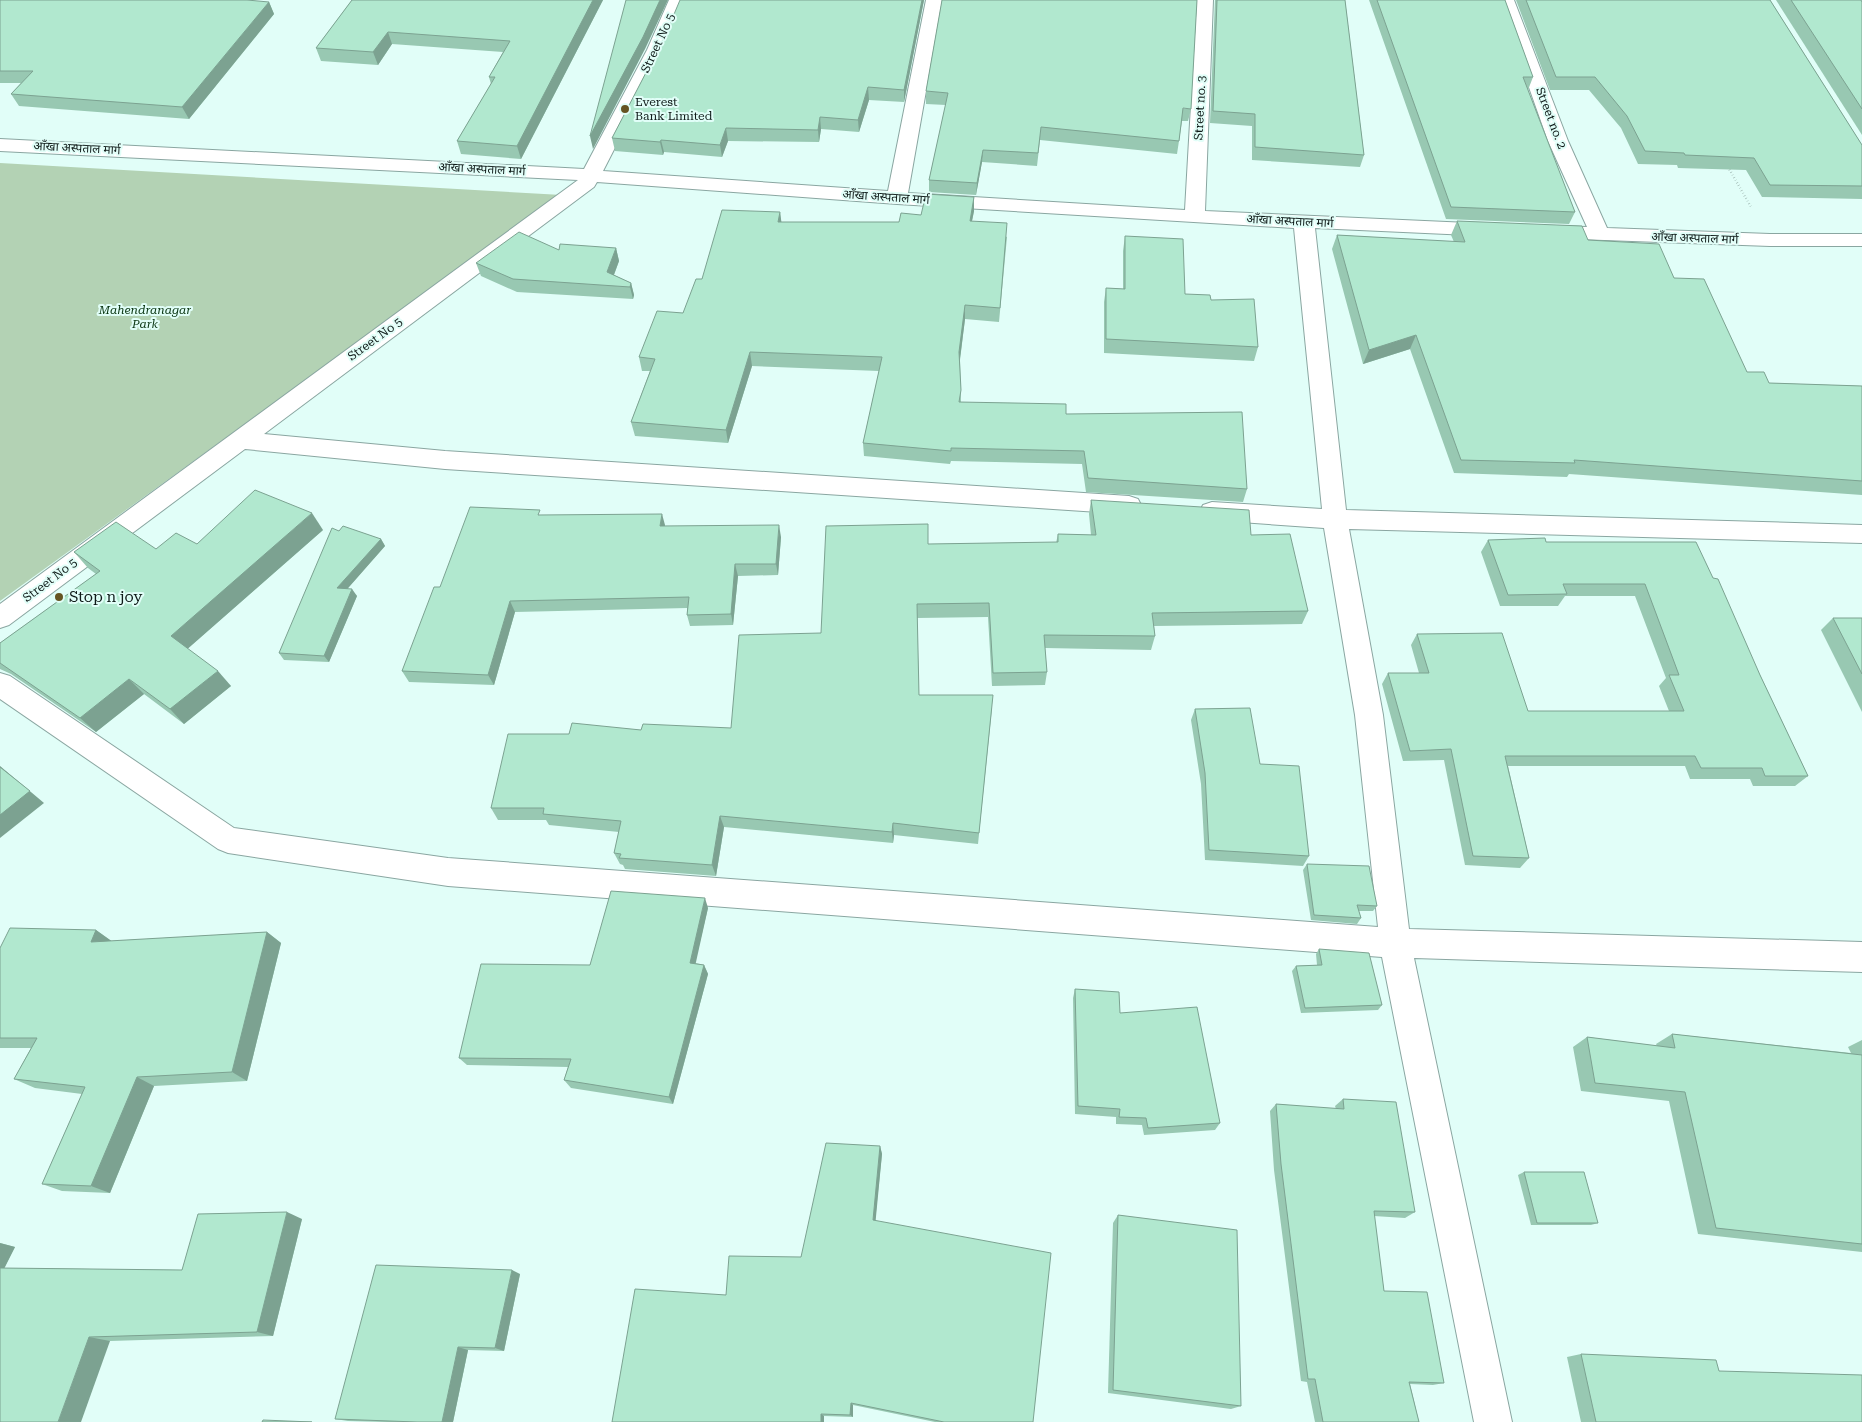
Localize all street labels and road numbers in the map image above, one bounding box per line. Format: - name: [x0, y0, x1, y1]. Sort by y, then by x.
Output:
- street label: Street No 5: [638, 11, 678, 75]
- street label: Street no. 3: [1191, 75, 1209, 141]
- street label: Street no. 2: [1533, 85, 1569, 151]
- street label: आँखा अस्पताल मार्ग: [33, 138, 122, 157]
- street label: आँखा अस्पताल मार्ग: [438, 159, 527, 178]
- street label: आँखा अस्पताल मार्ग: [842, 186, 931, 207]
- street label: आँखा अस्पताल मार्ग: [1246, 211, 1335, 230]
- street label: आँखा अस्पताल मार्ग: [1651, 228, 1740, 247]
- street label: Street No 5: [345, 314, 405, 363]
- street label: Street No 5: [20, 555, 80, 605]

